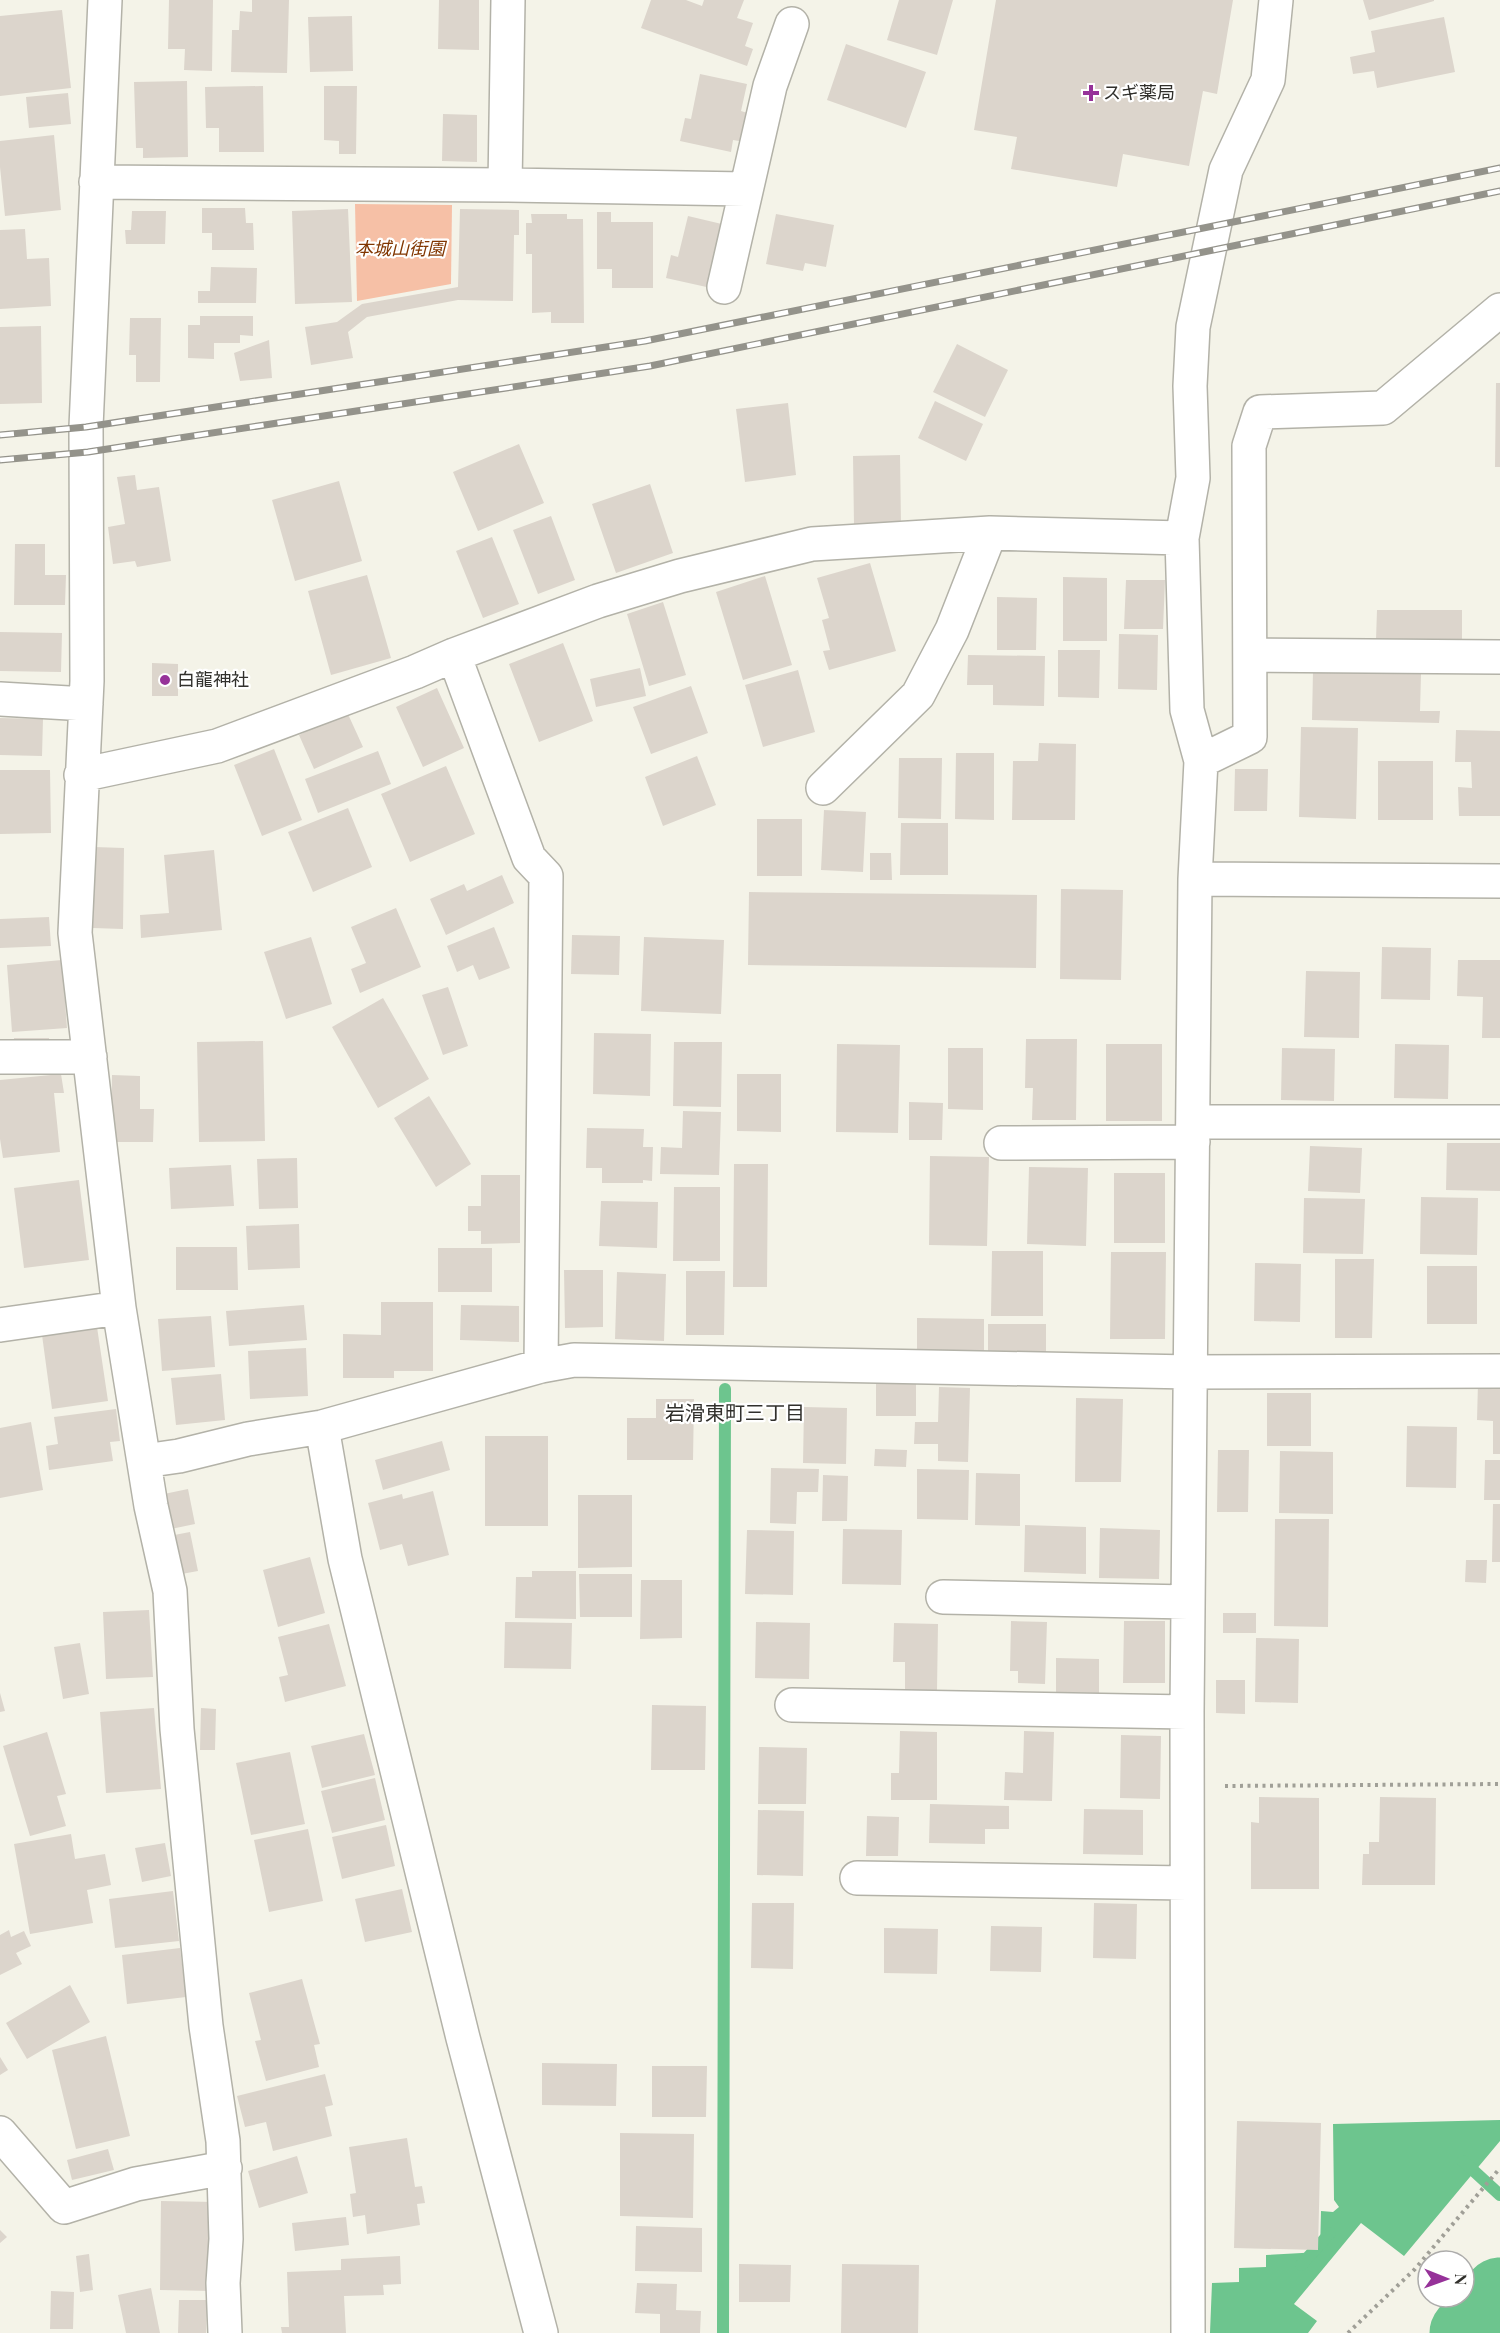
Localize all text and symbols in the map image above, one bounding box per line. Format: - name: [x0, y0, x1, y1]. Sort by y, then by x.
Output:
- place label: スギ薬局: [1103, 80, 1175, 104]
- marker: スギ薬局: [1084, 86, 1098, 100]
- park label: 本城山街園: [355, 236, 448, 260]
- place label: 白龍神社: [177, 667, 249, 691]
- marker: 白龍神社: [158, 673, 172, 687]
- district label: 岩滑東町三丁目: [665, 1398, 805, 1425]
- north arrow: [1416, 2249, 1476, 2309]
- text: N: [1451, 2273, 1472, 2286]

